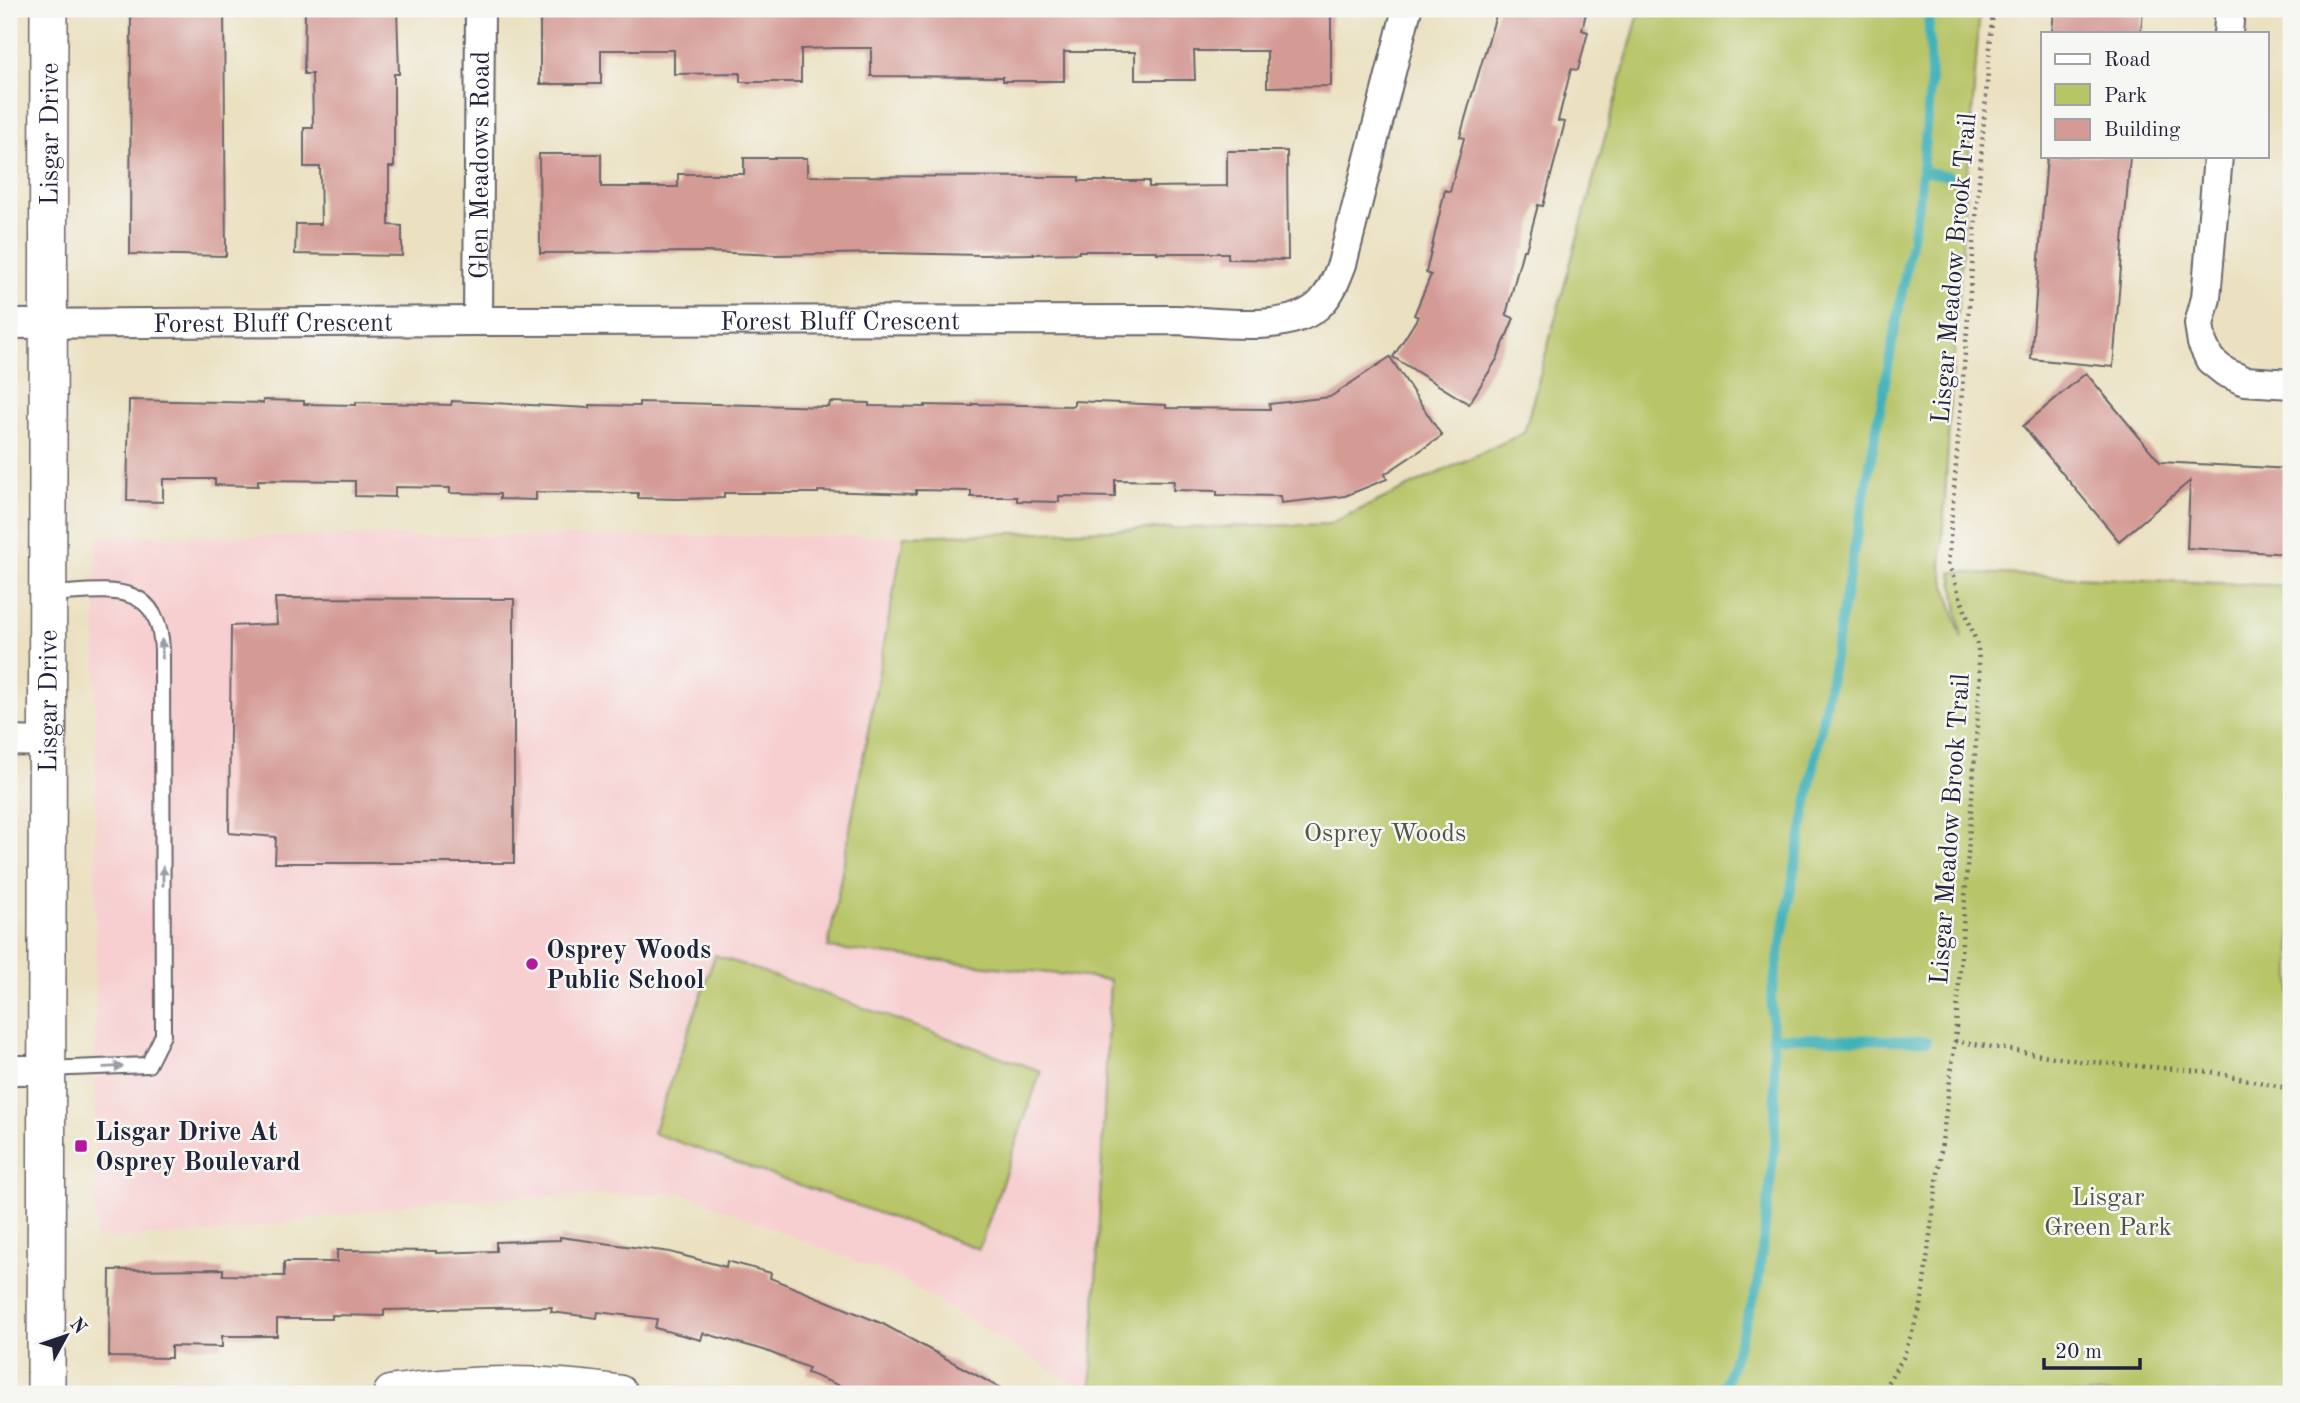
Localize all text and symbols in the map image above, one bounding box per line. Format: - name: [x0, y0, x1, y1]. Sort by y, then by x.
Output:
- legend: [2041, 32, 2268, 158]
- text: Road: [2104, 50, 2151, 71]
- street label: Glen Meadows Road: [467, 51, 495, 279]
- street label: Lisgar Drive: [38, 62, 64, 206]
- text: Park: [2104, 86, 2147, 107]
- street label: Lisgar Meadow Brook Trail: [1928, 112, 1982, 425]
- text: Building: [2104, 120, 2181, 141]
- street label: Forest Bluff Crescent: [720, 309, 960, 336]
- street label: Forest Bluff Crescent: [153, 311, 393, 338]
- street label: Lisgar Drive: [36, 629, 63, 773]
- one-way arrow: [156, 638, 168, 660]
- street label: Lisgar Meadow Brook Trail: [1927, 673, 1975, 986]
- park label: Osprey Woods: [1304, 821, 1466, 847]
- one-way arrow: [157, 865, 169, 887]
- place label: Osprey Woods Public School: [546, 938, 711, 994]
- marker: Osprey Woods Public School: [524, 956, 540, 972]
- one-way arrow: [102, 1061, 124, 1072]
- place label: Lisgar Drive At Osprey Boulevard: [95, 1120, 301, 1176]
- marker: Lisgar Drive At Osprey Boulevard: [73, 1138, 89, 1154]
- park label: Lisgar Green Park: [2044, 1185, 2172, 1241]
- north arrow: [32, 1302, 102, 1372]
- text: N: [65, 1315, 89, 1339]
- scale bar: [2044, 1326, 2141, 1370]
- text: 20 m: [2055, 1342, 2102, 1363]

